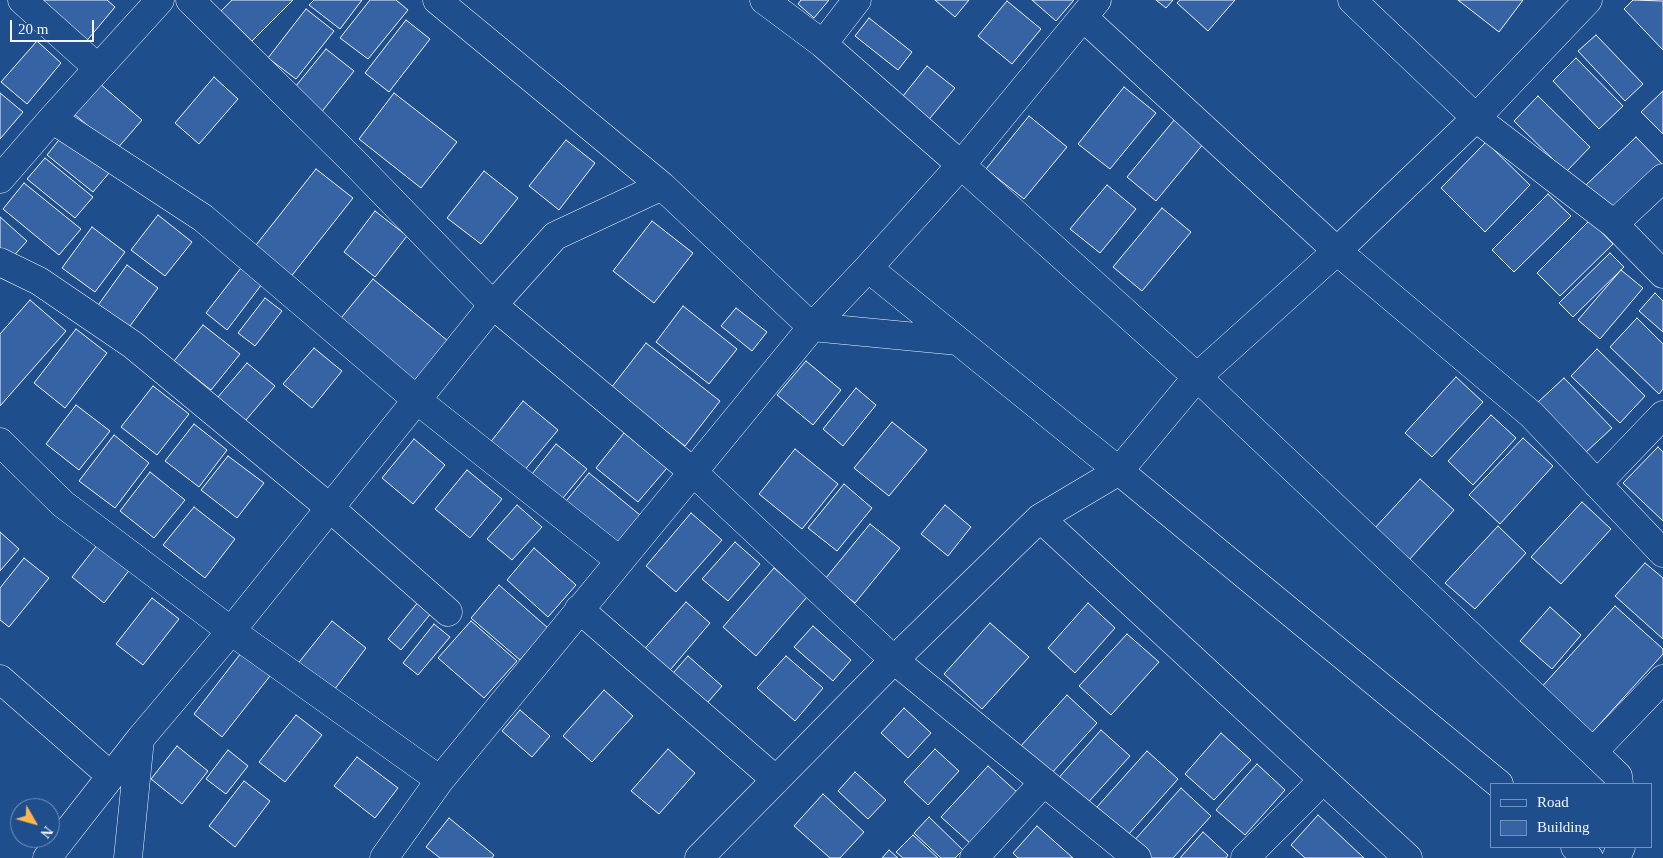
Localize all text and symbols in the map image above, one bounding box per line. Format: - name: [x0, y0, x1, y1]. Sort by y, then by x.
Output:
- scale bar: [12, 10, 96, 42]
- text: 20 m: [18, 21, 48, 37]
- legend: [1490, 783, 1653, 848]
- text: Road: [1537, 794, 1569, 810]
- north arrow: [10, 798, 60, 848]
- text: Building: [1537, 819, 1590, 835]
- text: N: [37, 823, 55, 841]

